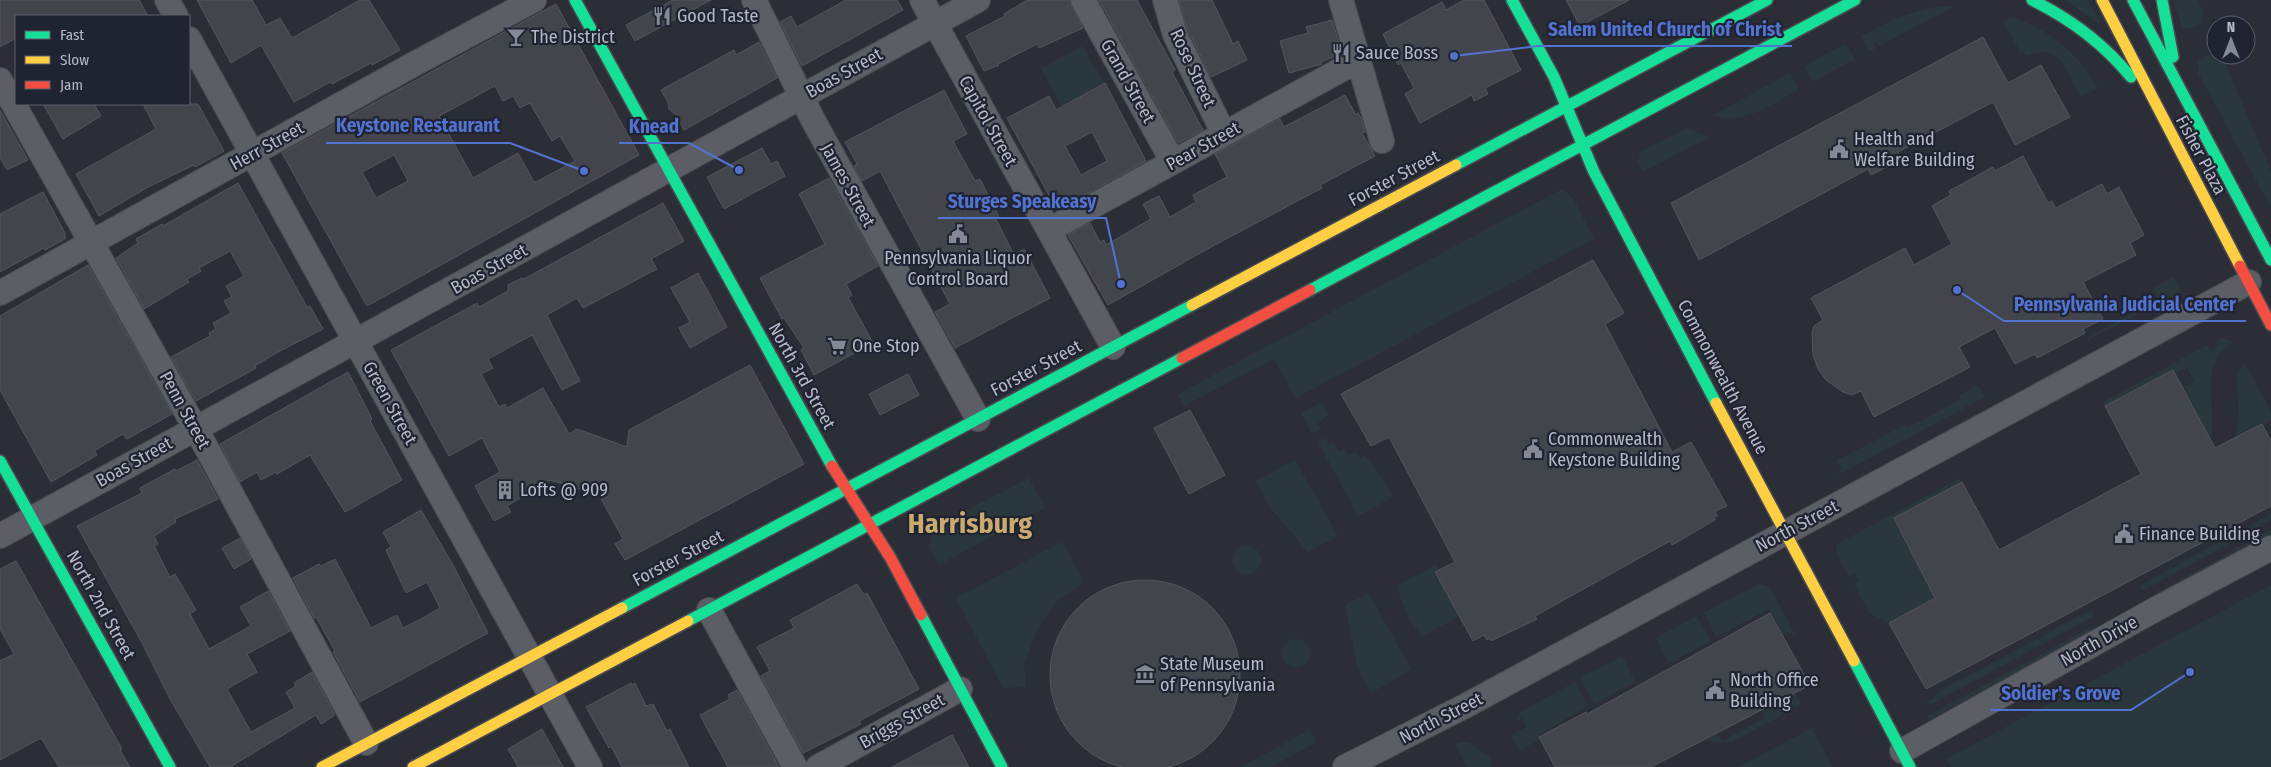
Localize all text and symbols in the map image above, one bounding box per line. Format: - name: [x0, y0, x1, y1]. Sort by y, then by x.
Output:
- restaurant icon: Good Taste: [651, 5, 673, 27]
- place label: Good Taste: [677, 5, 759, 27]
- callout: Salem United Church of Christ: [1538, 12, 1792, 46]
- legend: [15, 15, 190, 105]
- north arrow: [2206, 15, 2256, 65]
- text: Salem United Church of Christ: [1548, 18, 1782, 41]
- text: N: [2227, 19, 2235, 36]
- street label: Rose Street: [1165, 25, 1221, 111]
- text: Fast: [60, 26, 84, 44]
- bar icon: The District: [505, 26, 527, 48]
- place label: The District: [531, 26, 615, 48]
- street label: Grand Street: [1096, 35, 1160, 127]
- restaurant icon: Sauce Boss: [1330, 42, 1352, 64]
- place label: Sauce Boss: [1356, 42, 1438, 64]
- street label: Boas Street: [802, 43, 886, 103]
- text: Slow: [60, 51, 89, 69]
- street label: Capitol Street: [954, 72, 1022, 170]
- text: Jam: [60, 76, 83, 94]
- callout: Keystone Restaurant: [326, 109, 510, 143]
- callout: Knead: [619, 109, 689, 143]
- street label: Fisher Plaza: [2171, 111, 2231, 199]
- text: Keystone Restaurant: [336, 114, 500, 137]
- text: Knead: [629, 115, 679, 138]
- street label: Herr Street: [226, 117, 308, 175]
- street label: Pear Street: [1162, 117, 1244, 175]
- place label: Health and Welfare Building: [1854, 128, 1975, 171]
- public building icon: Health and Welfare Building: [1828, 138, 1850, 160]
- street label: James Street: [816, 139, 880, 231]
- street label: Forster Street: [1345, 145, 1443, 211]
- callout: Sturges Speakeasy: [938, 184, 1106, 218]
- text: Sturges Speakeasy: [948, 190, 1097, 213]
- public building icon: Pennsylvania Liquor Control Board: [947, 223, 969, 245]
- street label: Boas Street: [447, 239, 531, 299]
- place label: Pennsylvania Liquor Control Board: [884, 247, 1033, 290]
- callout: Pennsylvania Judicial Center: [2004, 287, 2246, 321]
- text: Pennsylvania Judicial Center: [2014, 293, 2237, 316]
- street label: Commonwealth Avenue: [1673, 296, 1773, 458]
- street label: North 3rd Street: [764, 319, 840, 433]
- supermarket icon: One Stop: [826, 335, 848, 357]
- place label: One Stop: [852, 335, 920, 357]
- street label: Forster Street: [987, 335, 1085, 401]
- street label: Green Street: [358, 357, 422, 449]
- street label: Penn Street: [155, 367, 215, 453]
- place label: Commonwealth Keystone Building: [1548, 428, 1680, 471]
- street label: Boas Street: [92, 432, 176, 492]
- public building icon: Commonwealth Keystone Building: [1522, 438, 1544, 460]
- building icon: Lofts @ 909: [494, 479, 516, 501]
- place label: Lofts @ 909: [520, 479, 608, 501]
- street label: North Street: [1752, 495, 1842, 557]
- district label: Harrisburg: [908, 507, 1032, 540]
- public building icon: Finance Building: [2113, 523, 2135, 545]
- place label: Finance Building: [2139, 523, 2260, 545]
- street label: Forster Street: [629, 525, 727, 591]
- street label: North 2nd Street: [62, 546, 140, 664]
- street label: North Drive: [2057, 611, 2141, 671]
- place label: State Museum of Pennsylvania: [1160, 653, 1276, 696]
- museum icon: State Museum of Pennsylvania: [1134, 663, 1156, 685]
- place label: North Office Building: [1730, 669, 1819, 712]
- callout: Soldier's Grove: [1991, 676, 2131, 710]
- public building icon: North Office Building: [1704, 679, 1726, 701]
- text: Soldier's Grove: [2001, 682, 2121, 705]
- street label: North Street: [1396, 688, 1486, 748]
- street label: Briggs Street: [856, 689, 948, 753]

